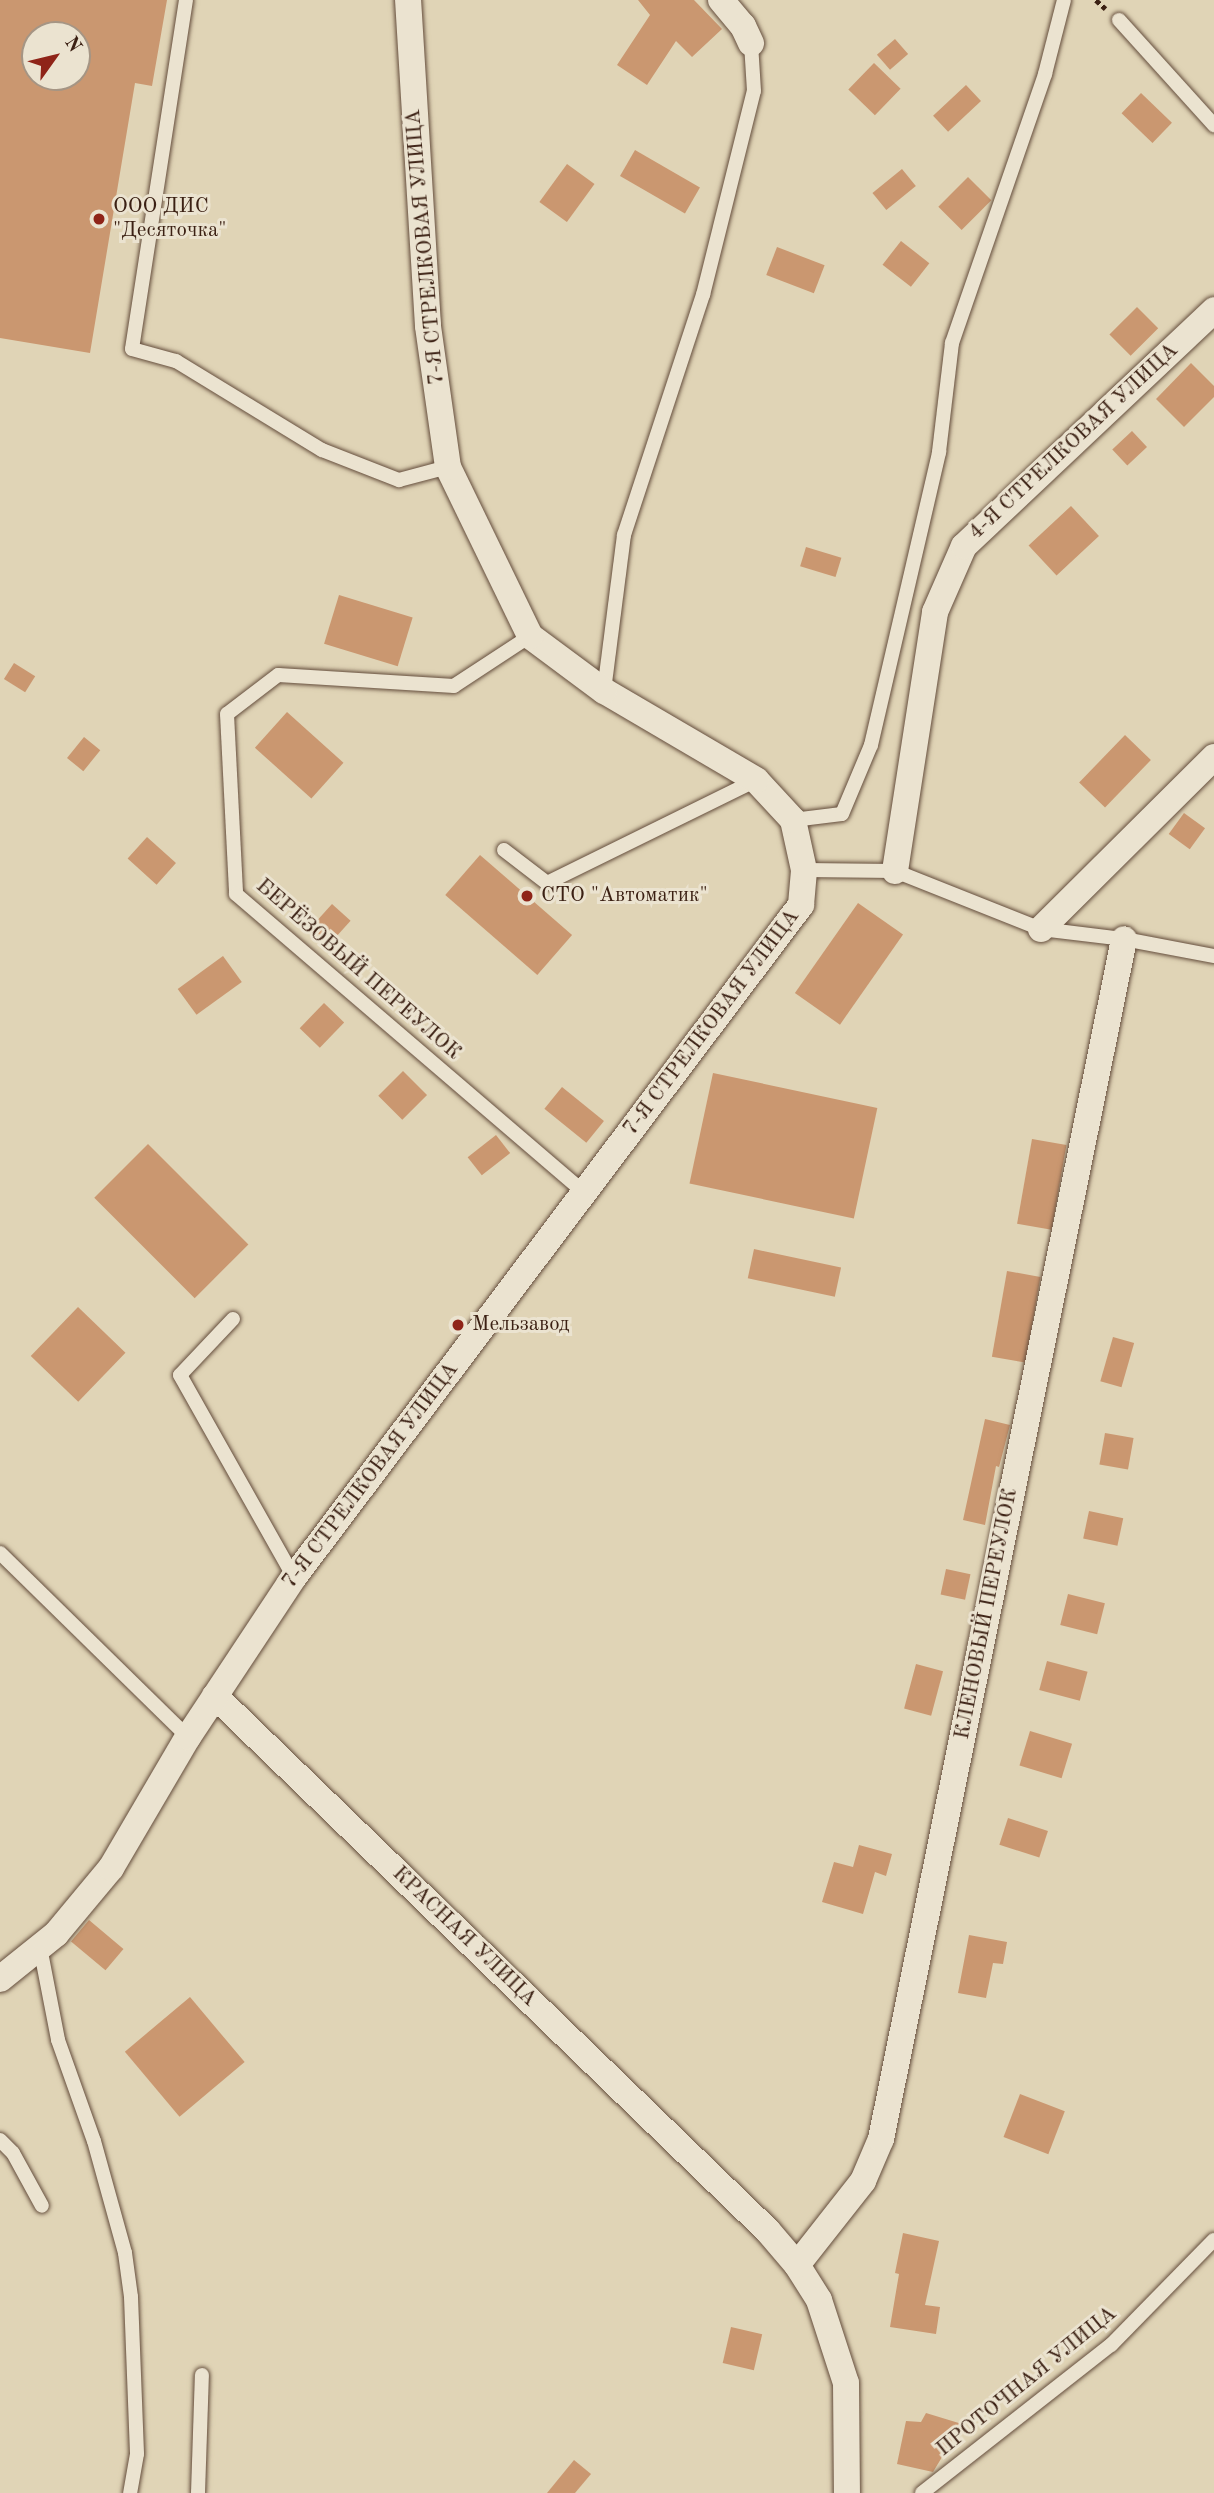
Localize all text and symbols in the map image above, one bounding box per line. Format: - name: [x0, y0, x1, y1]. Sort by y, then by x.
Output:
- north arrow: [21, 21, 91, 91]
- text: N: [60, 34, 84, 56]
- street label: 7-Я СТРЕЛКОВАЯ УЛИЦА: [401, 108, 451, 386]
- place label: ООО ДИС "Десяточка": [113, 194, 227, 244]
- marker: ООО ДИС "Десяточка": [91, 211, 107, 227]
- street label: 4-Я СТРЕЛКОВАЯ УЛИЦА: [964, 338, 1184, 546]
- street label: БЕРЁЗОВЫЙ ПЕРЕУЛОК: [250, 874, 466, 1066]
- place label: СТО "Автоматик": [541, 883, 708, 909]
- marker: СТО "Автоматик": [519, 888, 535, 904]
- street label: 7-Я СТРЕЛКОВАЯ УЛИЦА: [619, 905, 805, 1141]
- place label: Мельзавод: [472, 1312, 569, 1338]
- marker: Мельзавод: [450, 1317, 466, 1333]
- street label: 7-Я СТРЕЛКОВАЯ УЛИЦА: [278, 1358, 464, 1594]
- street label: КЛЕНОВЫЙ ПЕРЕУЛОК: [950, 1486, 1024, 1742]
- street label: КРАСНАЯ УЛИЦА: [387, 1862, 541, 2012]
- street label: ПРОТОЧНАЯ УЛИЦА: [932, 2302, 1122, 2462]

